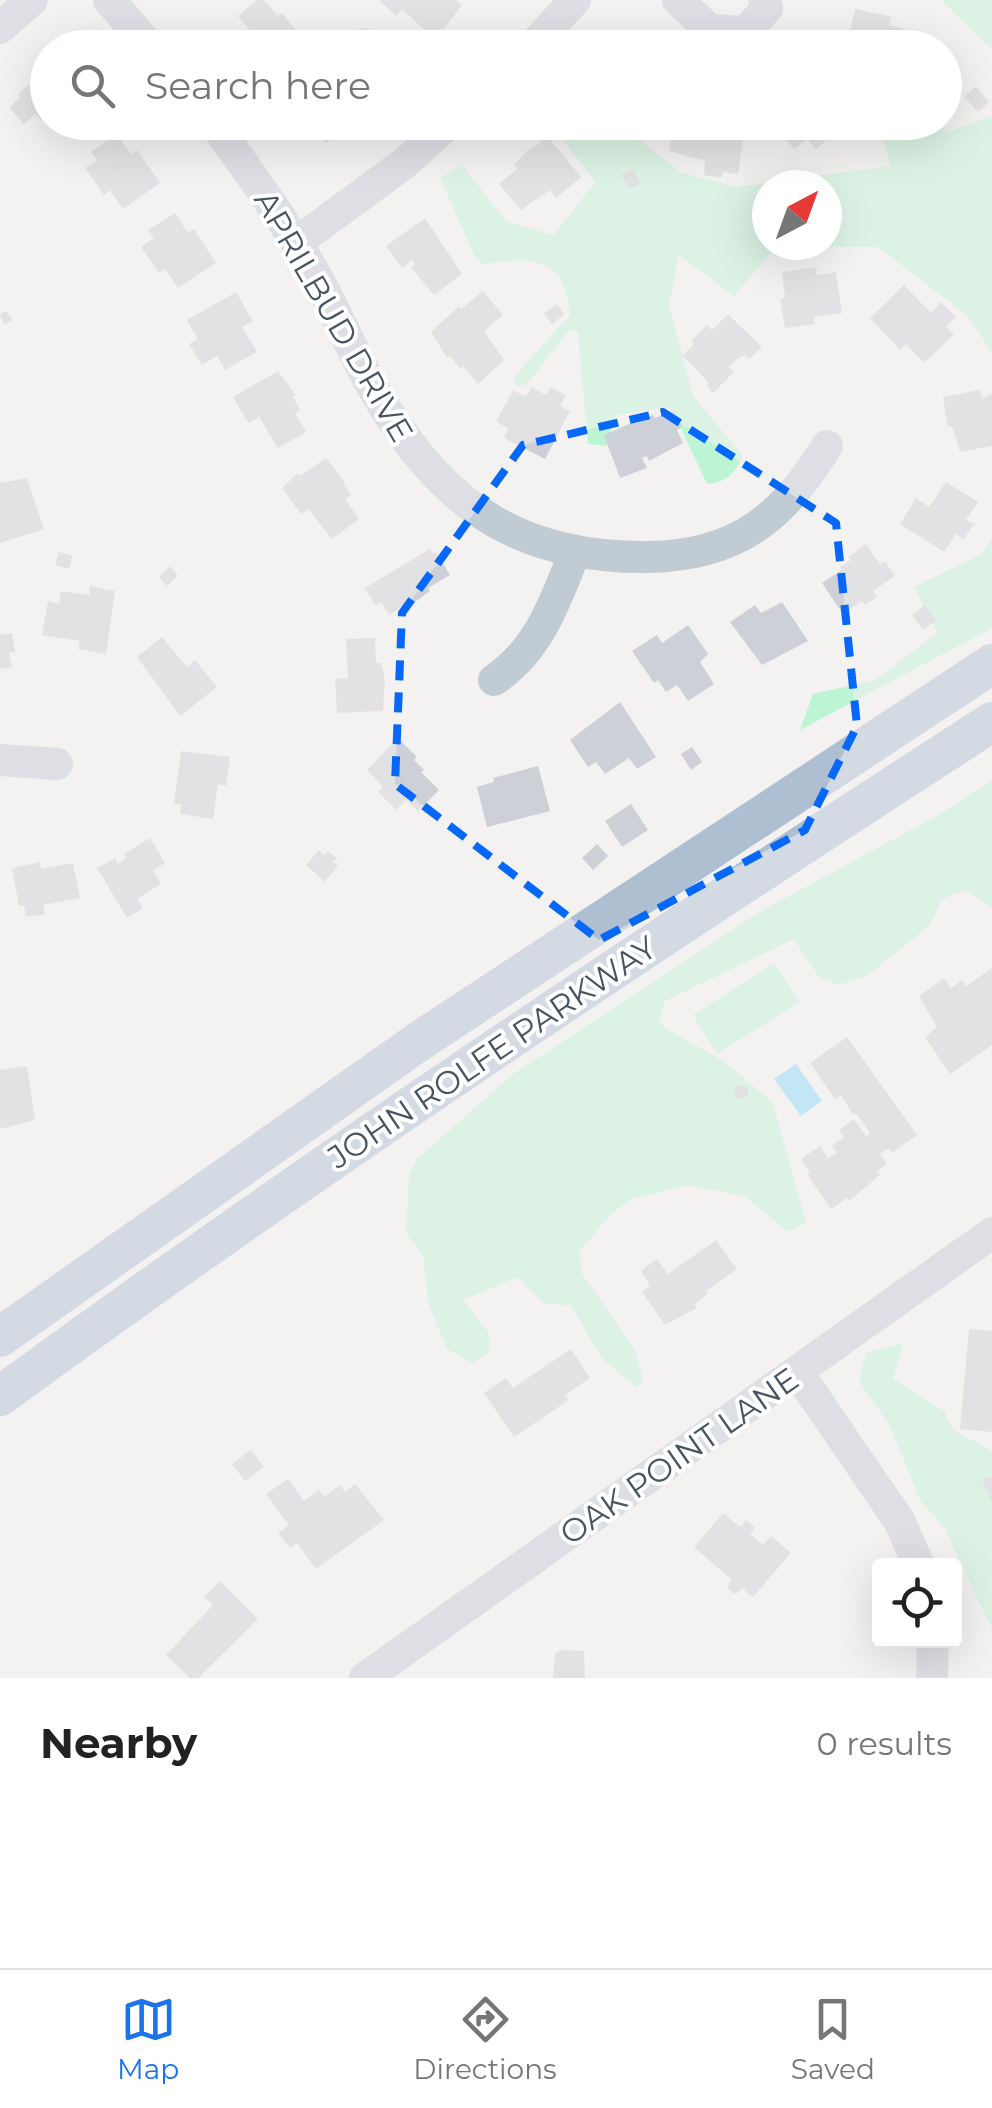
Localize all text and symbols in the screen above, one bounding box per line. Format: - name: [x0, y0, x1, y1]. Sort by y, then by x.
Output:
- search box: [30, 30, 962, 140]
- icon: search: [65, 58, 120, 113]
- text: Search here: [145, 62, 371, 109]
- north arrow: [752, 170, 842, 260]
- street label: APRILBUD DRIVE: [246, 183, 422, 449]
- street label: JOHN ROLFE PARKWAY: [320, 927, 664, 1177]
- street label: OAK POINT LANE: [552, 1359, 806, 1553]
- map controls: [872, 1558, 962, 1648]
- button: locate: [872, 1558, 962, 1648]
- text: Nearby: [40, 1717, 197, 1769]
- text: 0 results: [817, 1724, 952, 1763]
- tab: Map: [117, 1992, 179, 2086]
- tab: Directions: [413, 1992, 557, 2086]
- tab: Saved: [791, 1992, 875, 2086]

